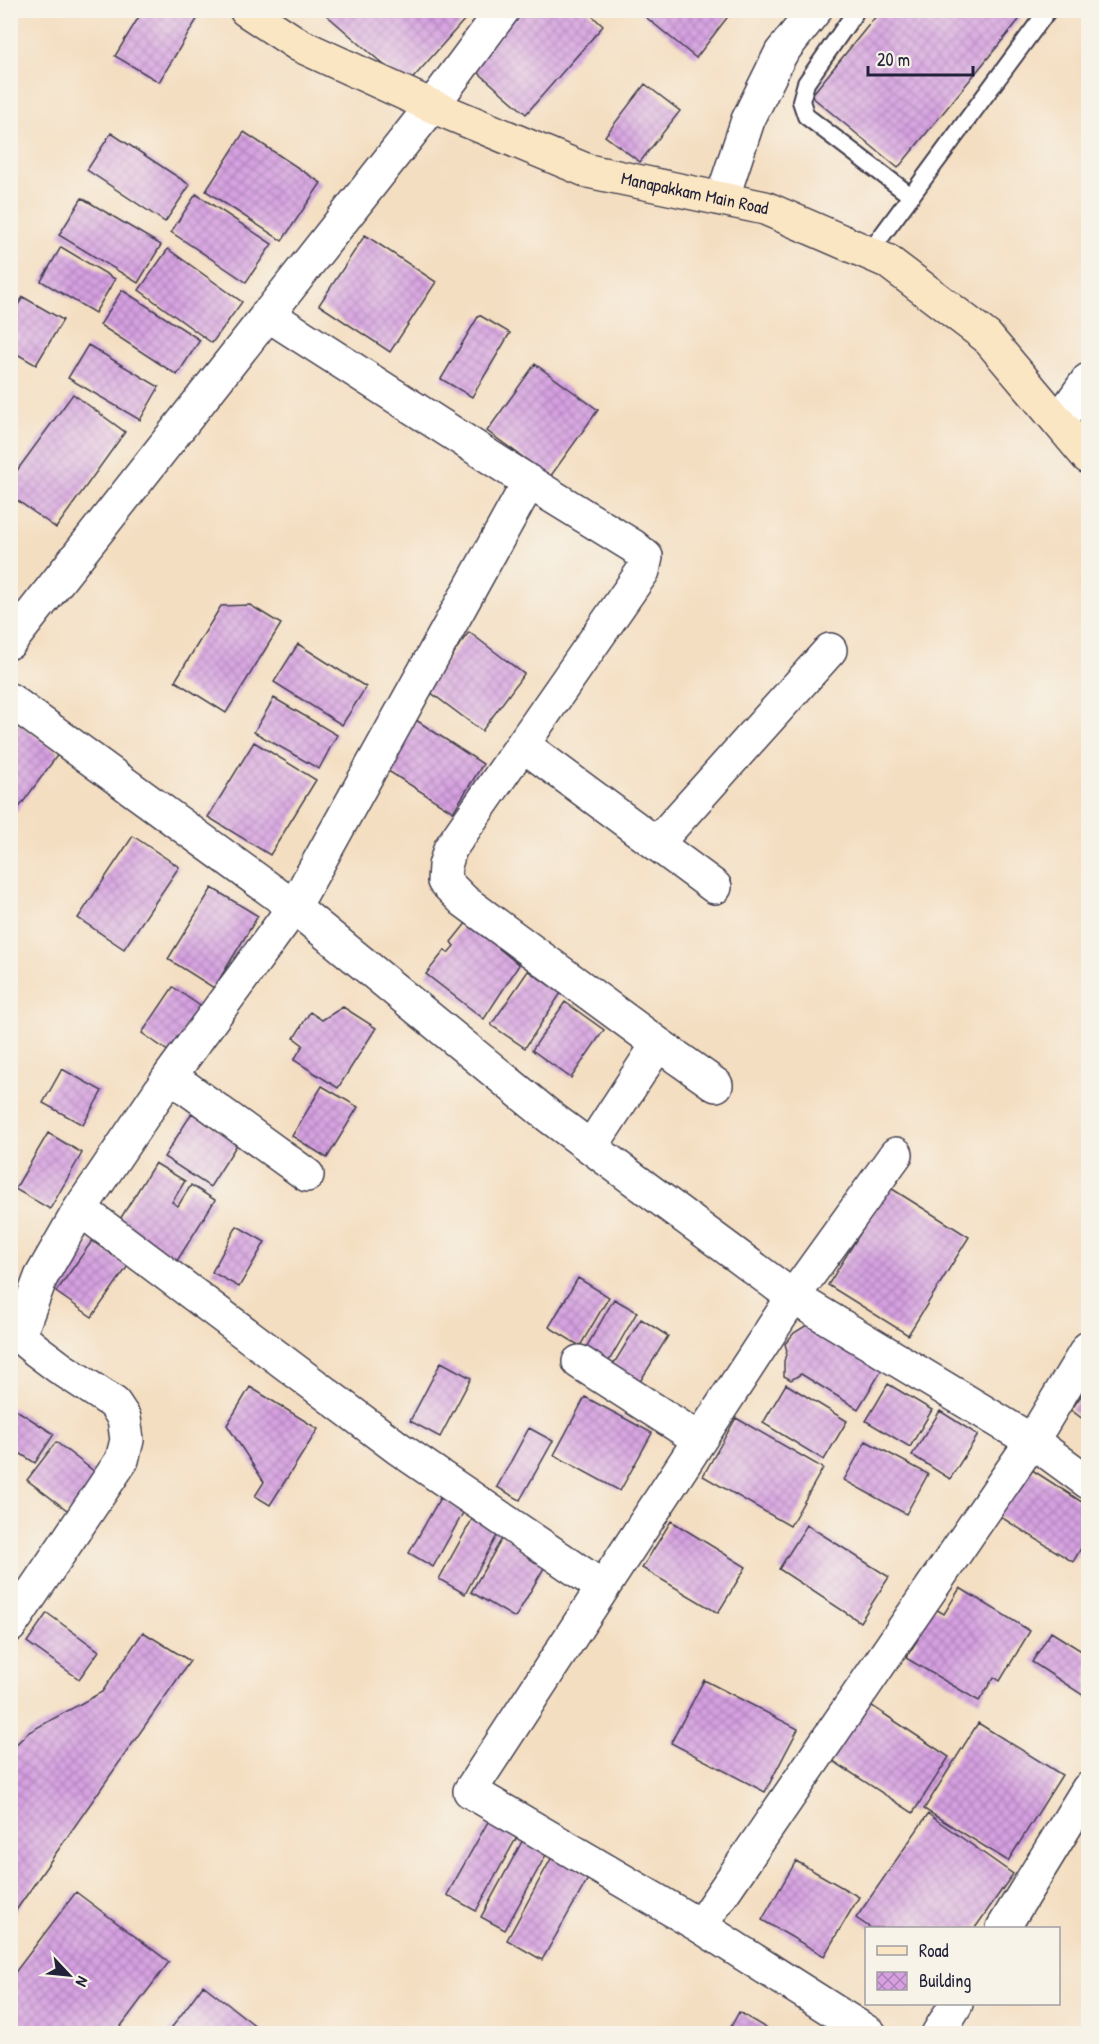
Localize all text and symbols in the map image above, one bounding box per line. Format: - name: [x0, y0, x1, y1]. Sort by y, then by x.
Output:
- scale bar: [868, 39, 973, 77]
- text: 20 m: [877, 47, 910, 72]
- street label: Manapakkam Main Road: [619, 165, 771, 220]
- legend: [865, 1927, 1060, 2005]
- text: Road: [919, 1938, 949, 1963]
- north arrow: [39, 1945, 99, 2005]
- text: Building: [919, 1968, 971, 1993]
- text: N: [71, 1973, 94, 1991]

